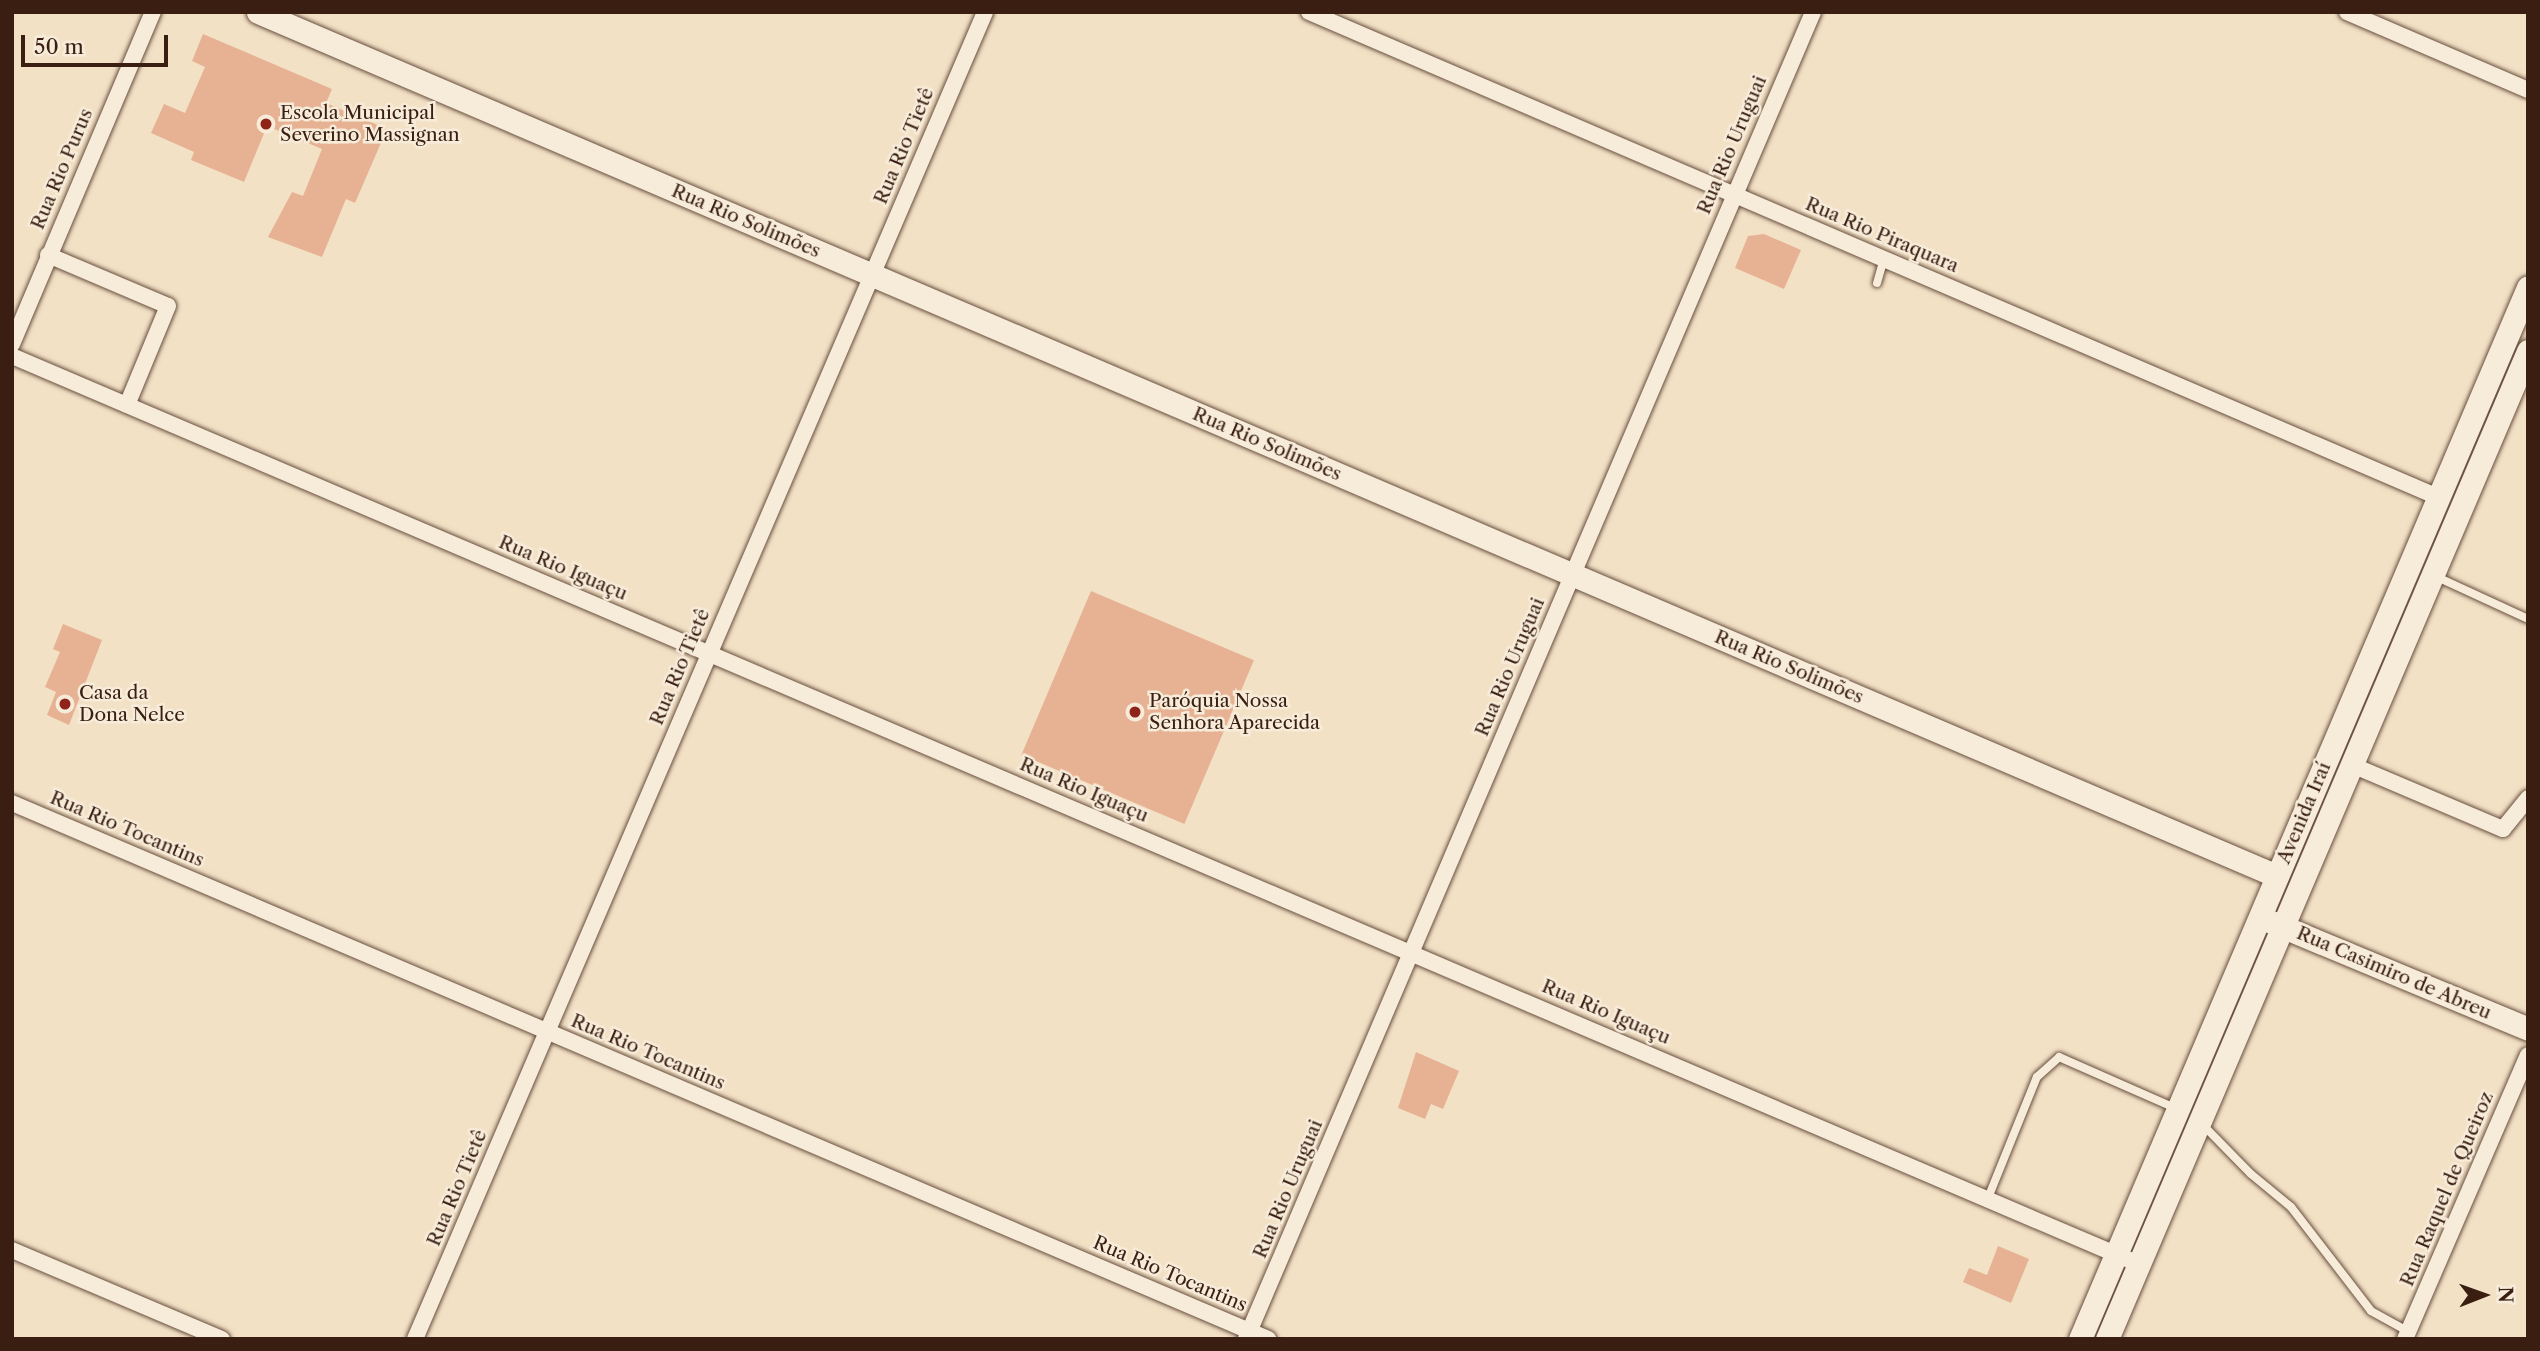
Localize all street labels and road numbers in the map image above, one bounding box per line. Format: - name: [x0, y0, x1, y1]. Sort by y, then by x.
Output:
- street label: Rua Rio Uruguai: [1692, 72, 1772, 218]
- street label: Rua Rio Tietê: [869, 84, 939, 208]
- street label: Rua Rio Purus: [26, 105, 98, 233]
- street label: Rua Rio Solimões: [668, 179, 824, 263]
- street label: Rua Rio Piraquara: [1802, 192, 1962, 278]
- street label: Rua Rio Solimões: [1189, 402, 1345, 486]
- street label: Rua Rio Iguaçu: [495, 531, 631, 605]
- street label: Rua Rio Uruguai: [1470, 594, 1550, 740]
- street label: Rua Rio Tietê: [645, 605, 715, 729]
- street label: Rua Rio Solimões: [1711, 625, 1867, 709]
- street label: Rua Rio Iguaçu: [1016, 753, 1152, 827]
- street label: Avenida Iraí: [2272, 759, 2336, 867]
- street label: Rua Rio Tocantins: [46, 786, 208, 872]
- street label: Rua Casimiro de Abreu: [2293, 921, 2495, 1025]
- street label: Rua Rio Iguaçu: [1538, 975, 1674, 1049]
- street label: Rua Rio Tocantins: [567, 1009, 729, 1095]
- street label: Rua Raquel de Queiroz: [2396, 1088, 2498, 1290]
- street label: Rua Rio Uruguai: [1248, 1116, 1328, 1262]
- street label: Rua Rio Tietê: [422, 1126, 492, 1250]
- street label: Rua Rio Tocantins: [1089, 1231, 1251, 1317]

